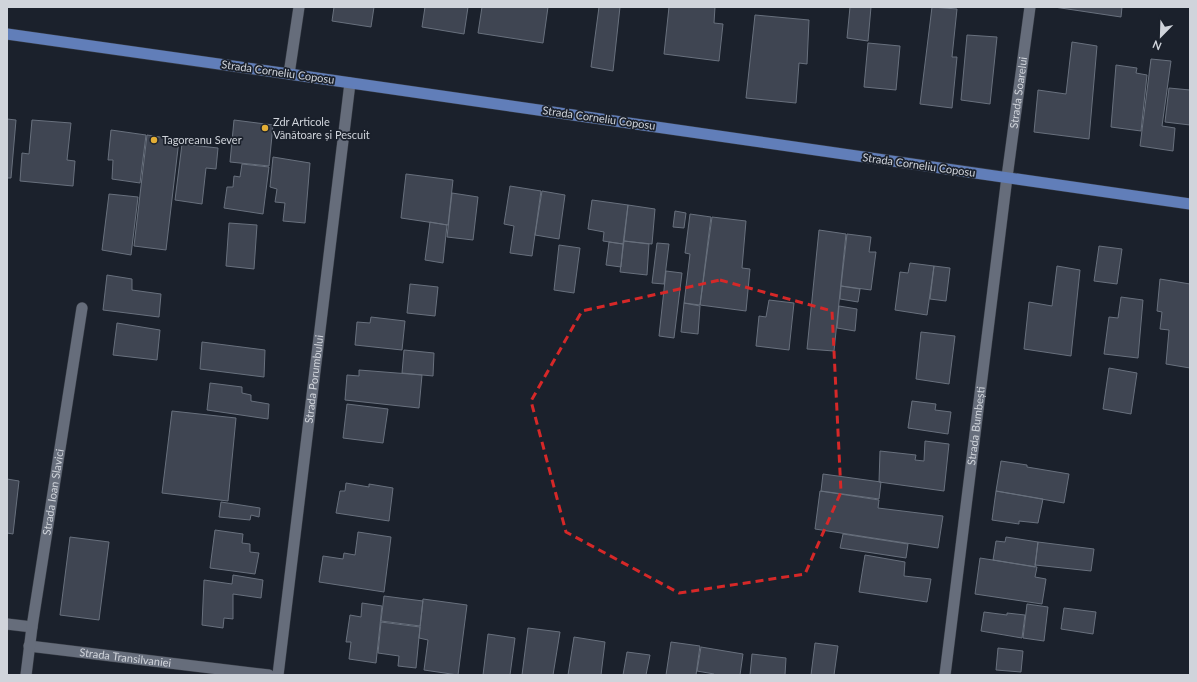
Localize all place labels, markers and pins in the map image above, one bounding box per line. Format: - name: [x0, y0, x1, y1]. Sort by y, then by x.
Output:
- place label: Zdr Articole Vânătoare și Pescuit: [273, 115, 370, 141]
- marker: Zdr Articole Vânătoare și Pescuit: [260, 123, 270, 133]
- place label: Tagoreanu Sever: [162, 133, 242, 146]
- marker: Tagoreanu Sever: [149, 135, 159, 145]

